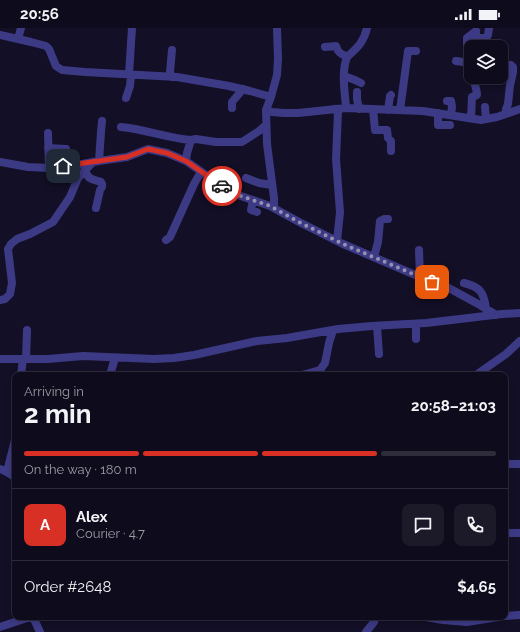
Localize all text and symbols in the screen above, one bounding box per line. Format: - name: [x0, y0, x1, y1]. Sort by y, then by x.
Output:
- text: 20:56: [20, 5, 59, 23]
- map controls: [464, 40, 508, 84]
- button: layers: [464, 40, 508, 84]
- pin: [46, 149, 80, 183]
- icon: home: [52, 155, 74, 177]
- courier: [202, 166, 242, 206]
- icon: car: [211, 175, 233, 197]
- pin: [415, 265, 449, 299]
- icon: bag: [421, 271, 443, 293]
- text: Arriving in: [24, 384, 84, 399]
- text: 20:58–21:03: [411, 397, 496, 415]
- text: 2 min: [24, 399, 91, 429]
- text: On the way · 180 m: [24, 462, 137, 477]
- button: chat: [402, 504, 444, 546]
- button: phone: [454, 504, 496, 546]
- text: Alex: [76, 508, 107, 526]
- text: A: [40, 516, 50, 534]
- text: Courier · 4.7: [76, 526, 145, 541]
- text: Order #2648: [24, 578, 111, 596]
- text: $4.65: [457, 578, 496, 596]

